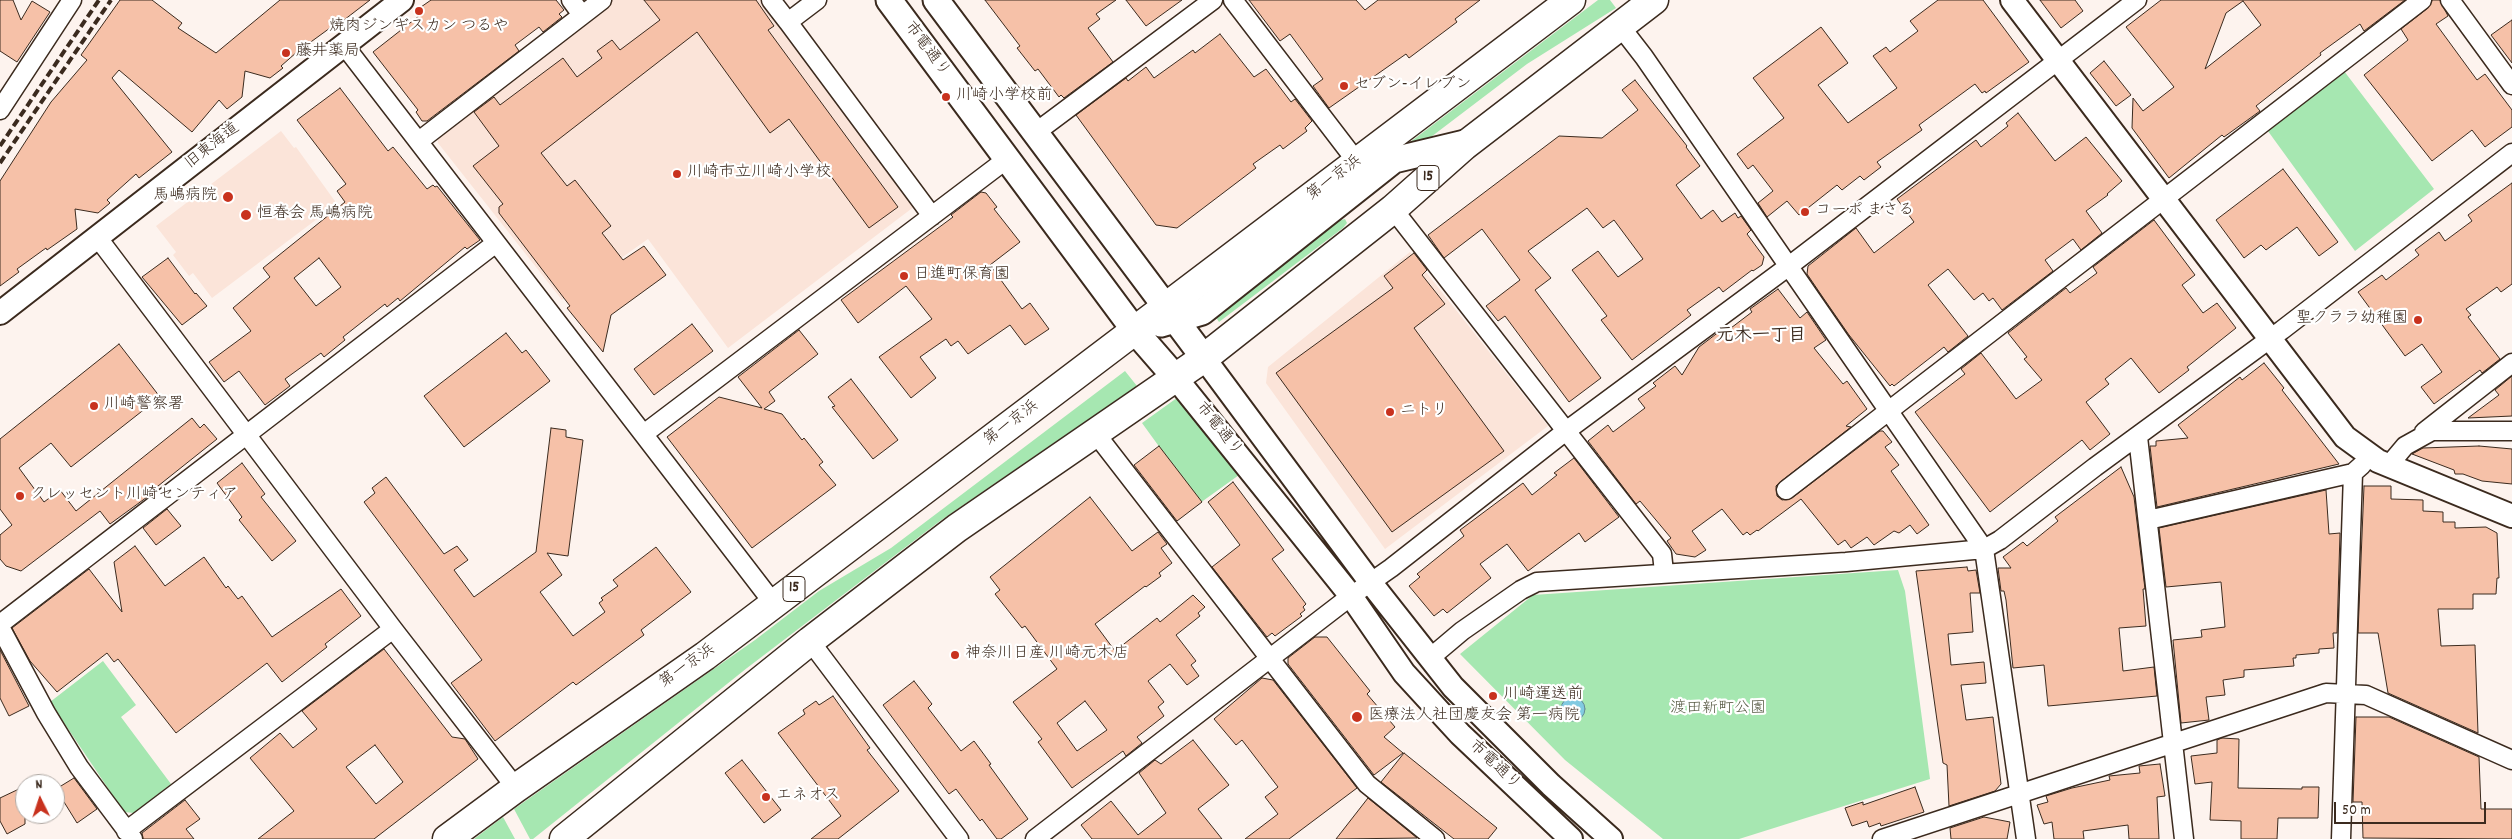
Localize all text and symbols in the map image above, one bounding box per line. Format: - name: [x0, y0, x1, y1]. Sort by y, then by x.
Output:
- marker: 焼肉ジンギスカン つるや: [413, 5, 425, 17]
- place label: 焼肉ジンギスカン つるや: [329, 18, 509, 38]
- street label: 市電通り: [899, 19, 953, 81]
- place label: 藤井薬局: [296, 43, 360, 63]
- marker: 藤井薬局: [280, 47, 292, 59]
- place label: セブン-イレブン: [1354, 76, 1471, 96]
- marker: セブン-イレブン: [1338, 80, 1350, 92]
- place label: 川崎小学校前: [956, 87, 1052, 107]
- marker: 川崎小学校前: [940, 91, 952, 103]
- street label: 旧東海道: [182, 120, 244, 174]
- street label: 第一京浜: [1304, 152, 1366, 206]
- place label: 川崎市立川崎小学校: [687, 164, 831, 184]
- road number: 15: [1417, 166, 1439, 190]
- marker: 川崎市立川崎小学校: [671, 168, 683, 180]
- place label: 馬嶋病院: [153, 187, 217, 207]
- marker: 馬嶋病院: [221, 190, 235, 204]
- place label: コーポ まさる: [1815, 202, 1915, 222]
- place label: 恒春会 馬嶋病院: [257, 205, 373, 225]
- marker: コーポ まさる: [1799, 206, 1811, 218]
- marker: 恒春会 馬嶋病院: [239, 208, 253, 222]
- place label: 日進町保育園: [914, 266, 1010, 286]
- marker: 日進町保育園: [898, 270, 910, 282]
- place label: 聖クララ幼稚園: [2296, 310, 2408, 330]
- marker: 聖クララ幼稚園: [2412, 314, 2424, 326]
- district label: 元木一丁目: [1716, 327, 1806, 349]
- place label: 川崎警察署: [104, 396, 184, 416]
- street label: 第一京浜: [981, 397, 1043, 451]
- street label: 市電通り: [1190, 399, 1246, 461]
- marker: 川崎警察署: [88, 400, 100, 412]
- place label: ニトリ: [1400, 402, 1448, 422]
- marker: ニトリ: [1384, 406, 1396, 418]
- place label: クレッセント川崎センティア: [30, 486, 238, 506]
- marker: クレッセント川崎センティア: [14, 490, 26, 502]
- road number: 15: [783, 576, 805, 602]
- street label: 第一京浜: [656, 641, 720, 693]
- place label: 神奈川日産 川崎元木店: [965, 645, 1129, 665]
- marker: 神奈川日産 川崎元木店: [949, 649, 961, 661]
- place label: 川崎運送前: [1503, 686, 1583, 706]
- marker: 川崎運送前: [1487, 690, 1499, 702]
- park label: 渡田新町公園: [1670, 700, 1766, 720]
- place label: 医療法人社団慶友会 第一病院: [1368, 707, 1580, 727]
- marker: 医療法人社団慶友会 第一病院: [1350, 710, 1364, 724]
- street label: 市電通り: [1464, 737, 1524, 795]
- north arrow: [15, 774, 65, 824]
- text: N: [35, 775, 43, 795]
- place label: エネオス: [776, 787, 840, 807]
- marker: エネオス: [760, 791, 772, 803]
- scale bar: [2337, 792, 2490, 824]
- text: 50 m: [2342, 800, 2371, 822]

